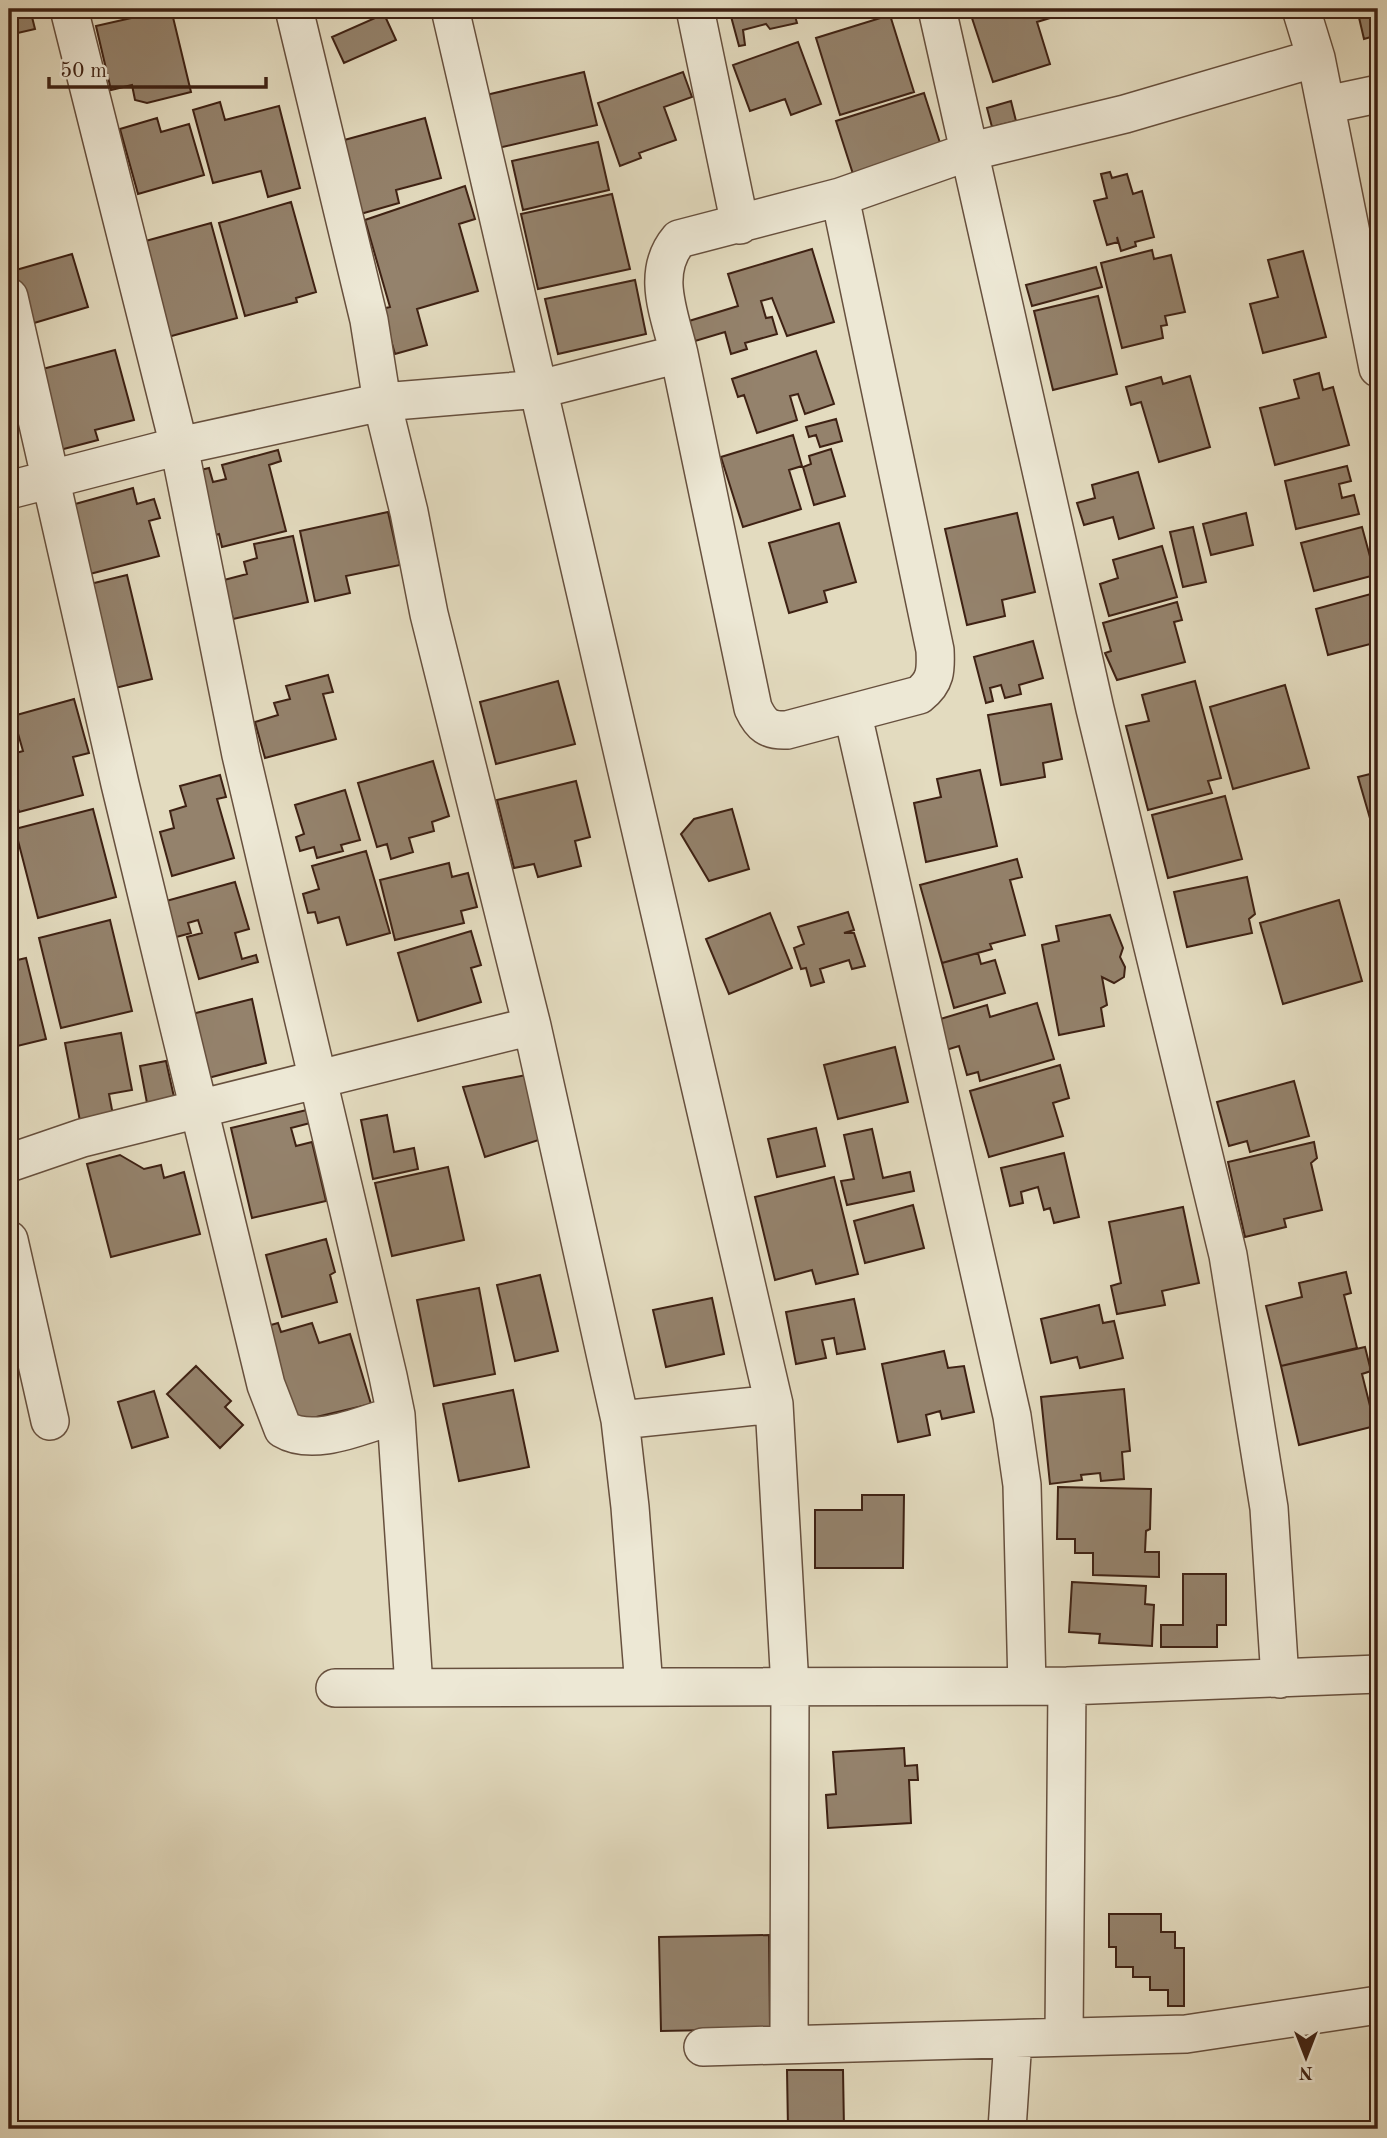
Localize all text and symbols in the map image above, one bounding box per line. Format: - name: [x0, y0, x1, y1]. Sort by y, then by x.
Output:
- scale bar: [49, 46, 266, 90]
- text: 50 m: [60, 61, 107, 82]
- north arrow: [1272, 2022, 1342, 2092]
- text: N: [1298, 2062, 1313, 2081]

